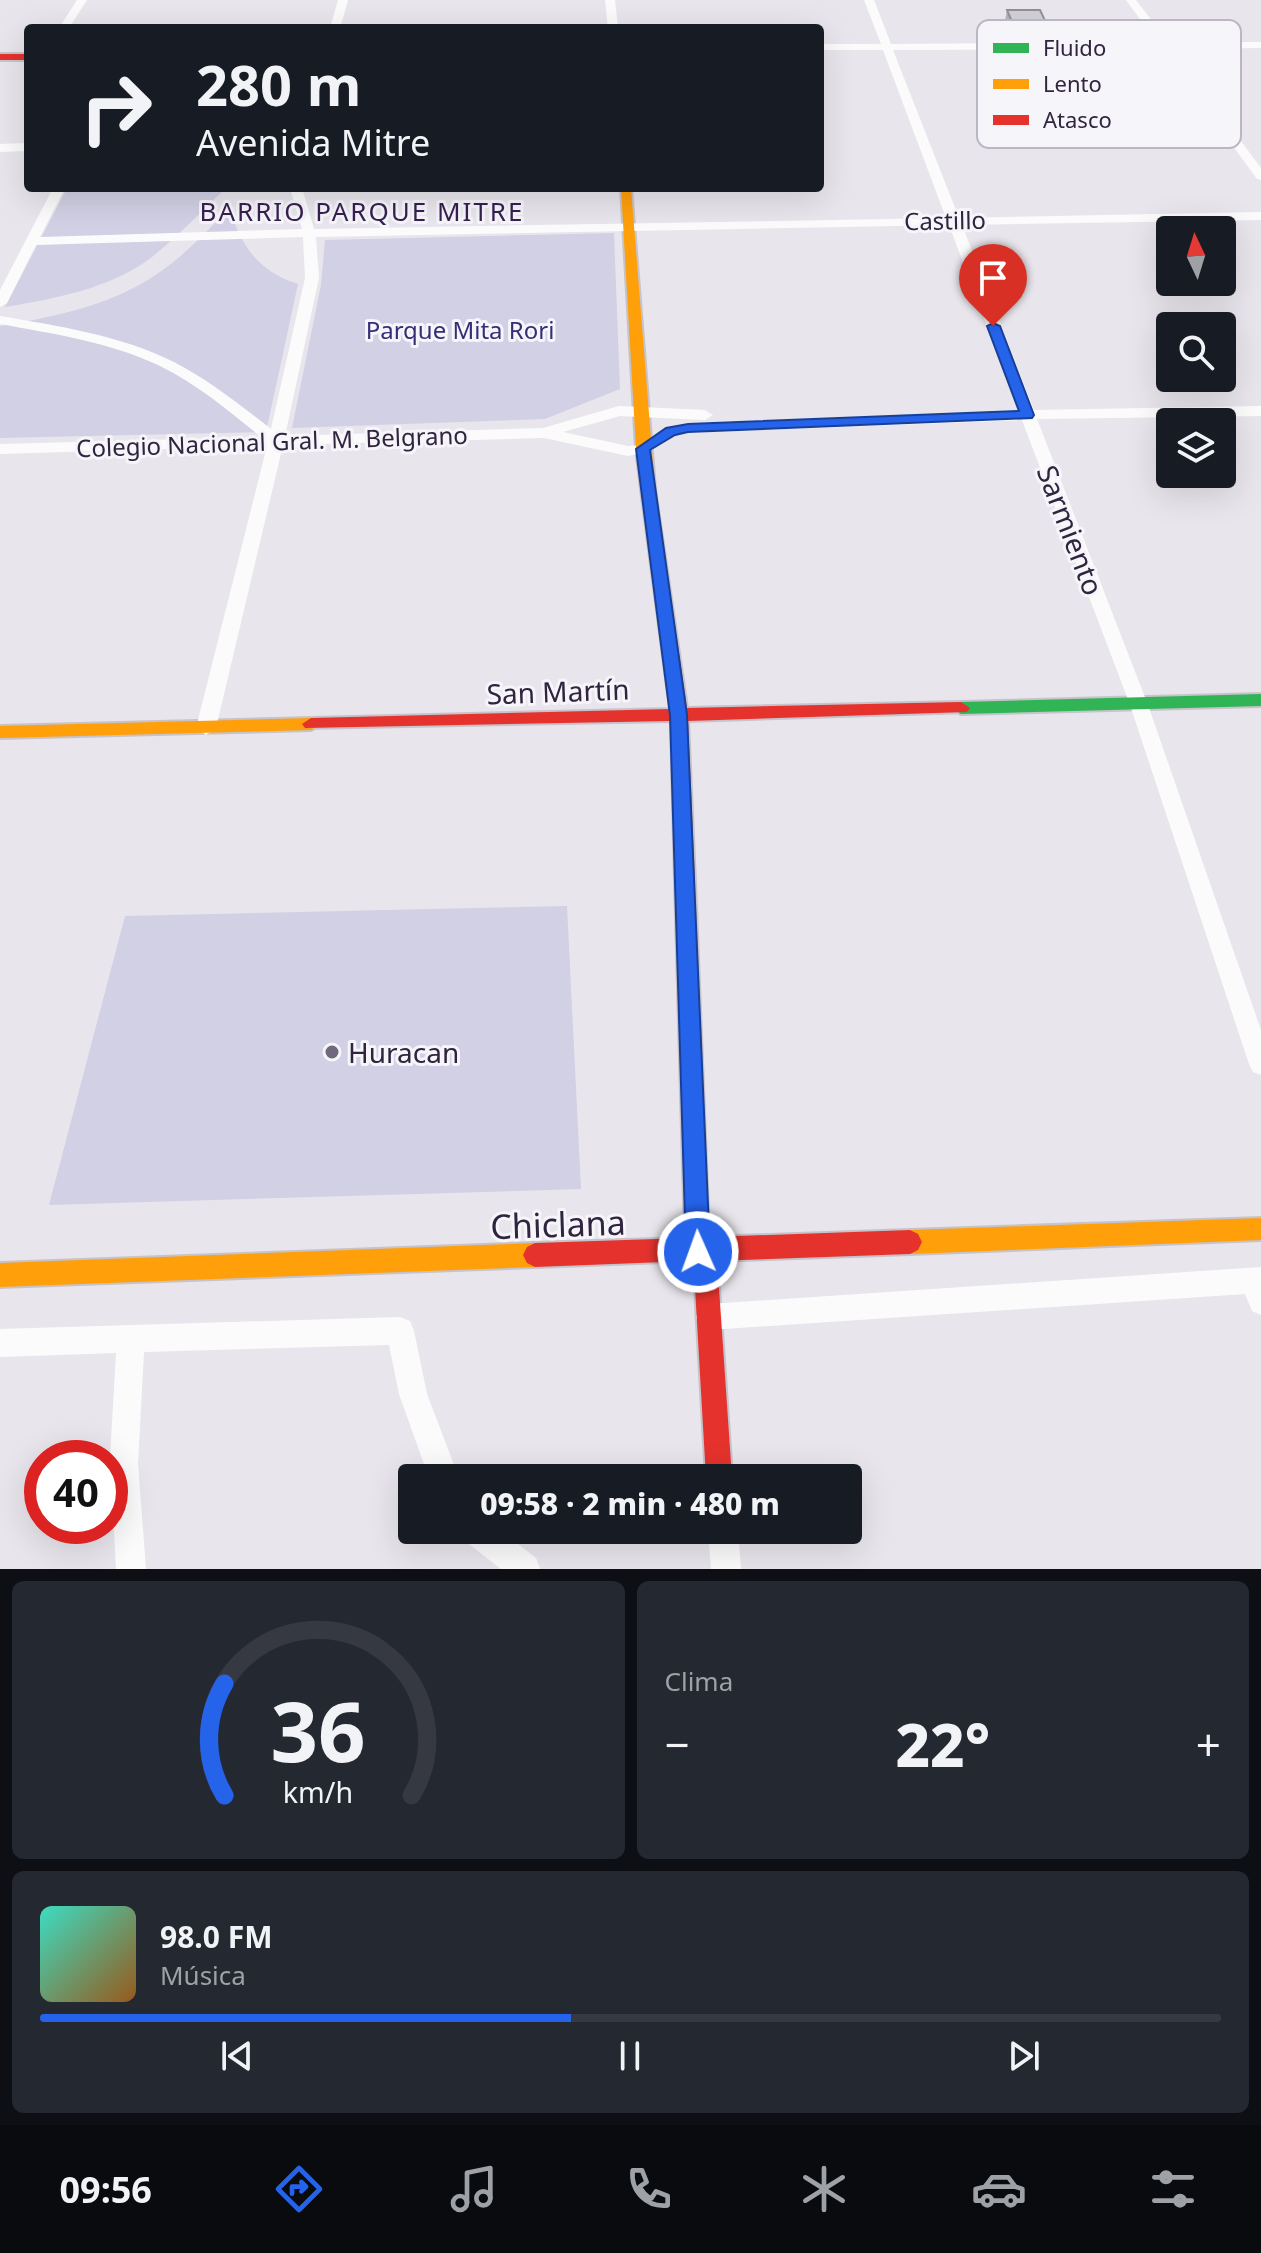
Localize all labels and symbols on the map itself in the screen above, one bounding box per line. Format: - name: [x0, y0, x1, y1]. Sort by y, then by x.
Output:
- legend: [977, 20, 1241, 148]
- text: Fluido: [1043, 32, 1106, 62]
- text: Lento: [1043, 68, 1102, 98]
- text: Atasco: [1043, 104, 1112, 134]
- district label: BARRIO PARQUE MITRE: [200, 193, 524, 229]
- street label: Castillo: [904, 203, 986, 237]
- north arrow: [1156, 216, 1236, 296]
- pin: [959, 244, 1027, 326]
- park label: Parque Mita Rori: [366, 313, 554, 346]
- street label: Colegio Nacional Gral. M. Belgrano: [76, 418, 468, 464]
- street label: Sarmiento: [1029, 460, 1113, 600]
- street label: San Martín: [486, 670, 630, 712]
- place label: Huracan: [348, 1033, 459, 1071]
- marker: Huracan: [323, 1043, 341, 1061]
- street label: Chiclana: [489, 1199, 627, 1249]
- position arrow: [656, 1210, 740, 1294]
- speed limit sign: 40: [24, 1440, 128, 1544]

